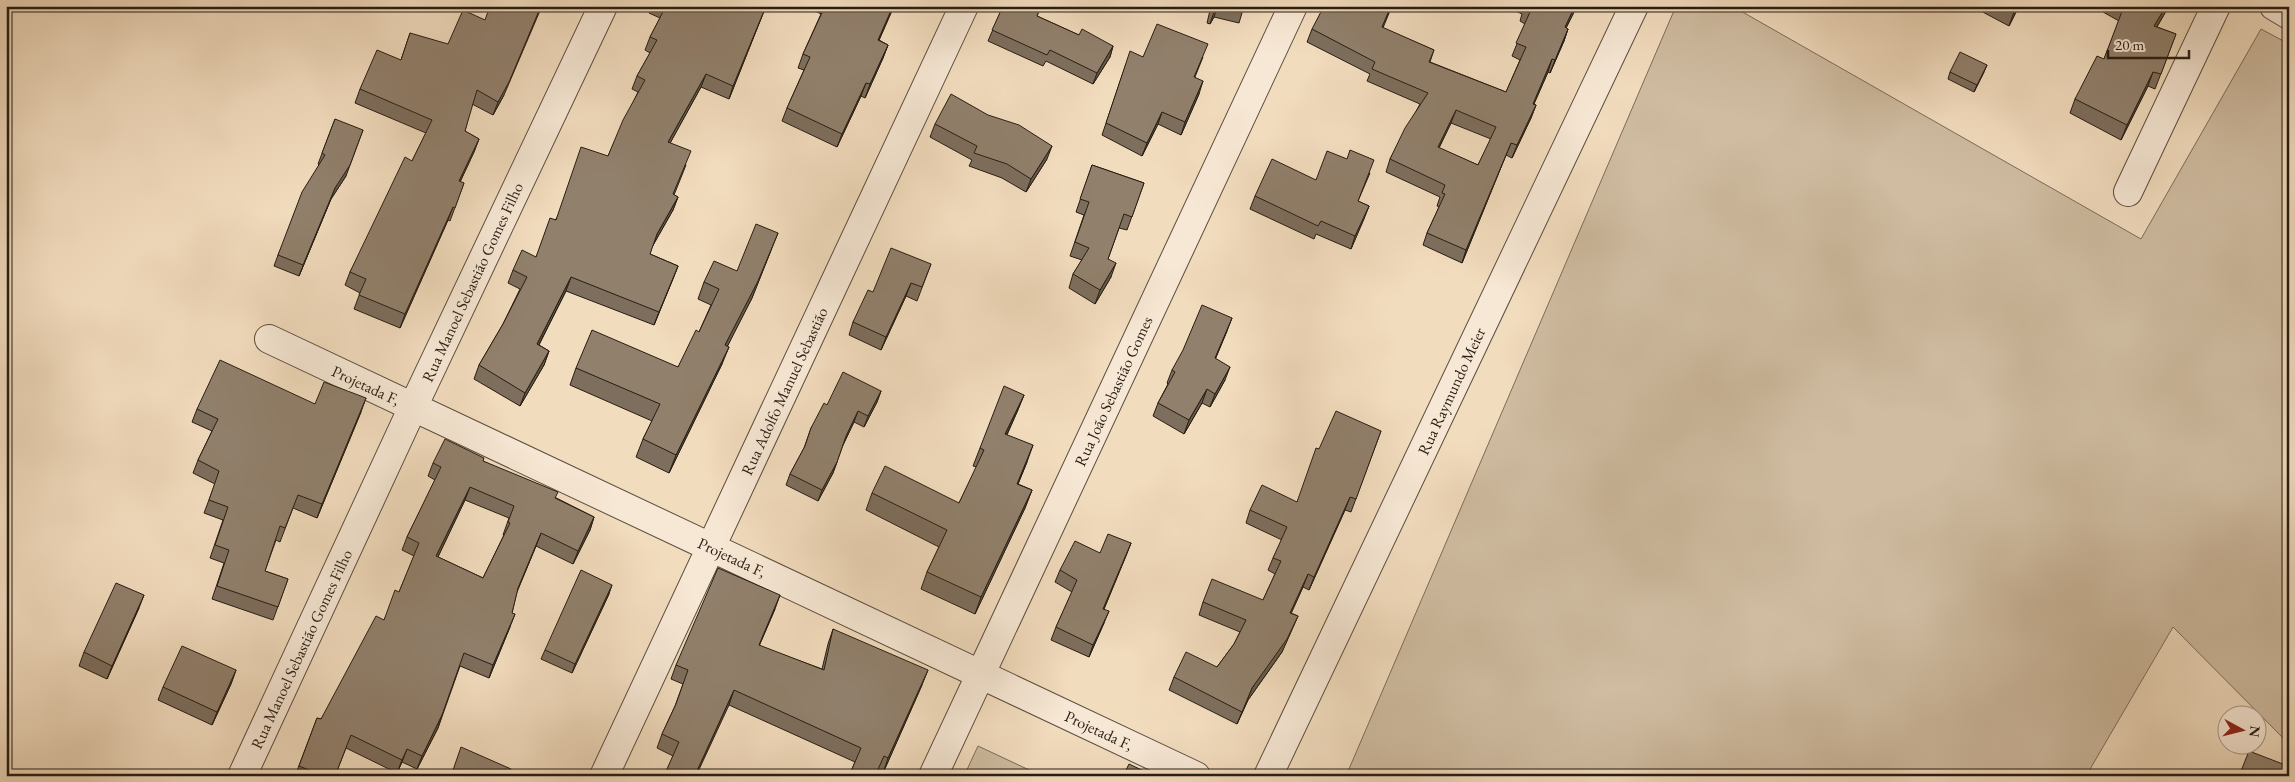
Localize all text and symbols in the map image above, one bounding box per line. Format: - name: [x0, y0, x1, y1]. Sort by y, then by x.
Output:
- scale bar: [2108, 28, 2189, 60]
- text: 20 m: [2115, 35, 2144, 54]
- street label: Rua Manoel Sebastião Gomes Filho: [417, 179, 528, 385]
- street label: Rua Adolfo Manuel Sebastião: [736, 304, 833, 479]
- street label: Rua João Sebastião Gomes: [1069, 313, 1157, 470]
- street label: Rua Raymundo Meier: [1413, 323, 1491, 458]
- street label: Projetada F,: [328, 361, 403, 410]
- street label: Projetada F,: [694, 533, 769, 582]
- street label: Rua Manoel Sebastião Gomes Filho: [246, 546, 357, 752]
- north arrow: [2218, 704, 2268, 754]
- street label: Projetada F,: [1061, 706, 1136, 755]
- text: N: [2245, 725, 2265, 739]

